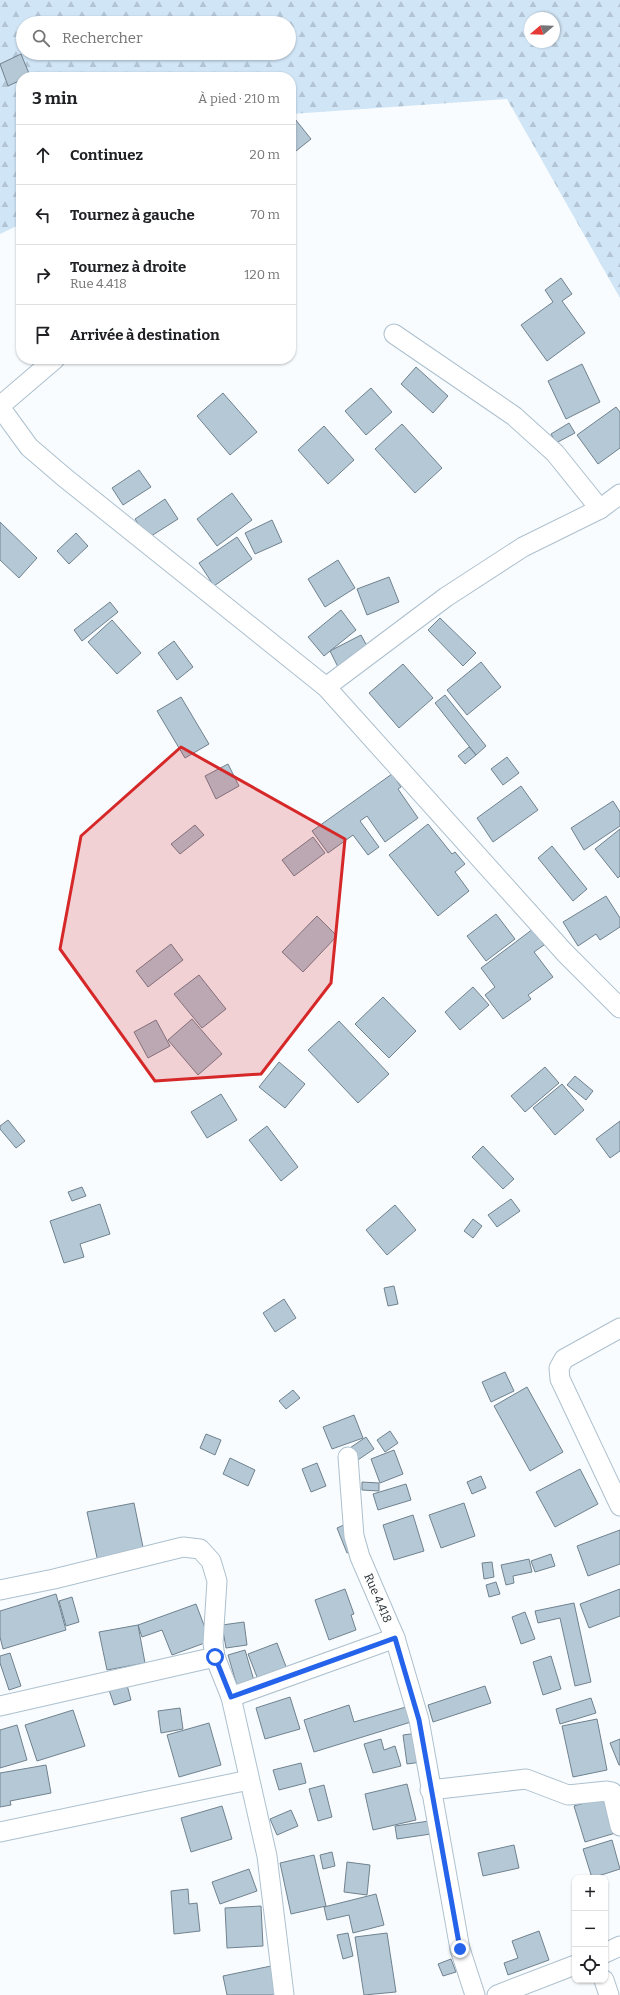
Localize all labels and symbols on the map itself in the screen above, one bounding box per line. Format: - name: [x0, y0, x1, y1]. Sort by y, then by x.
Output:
- north arrow: [524, 12, 560, 48]
- street label: Rue 4.418: [361, 1571, 395, 1625]
- route start: [206, 1648, 224, 1666]
- route end: [451, 1940, 469, 1958]

